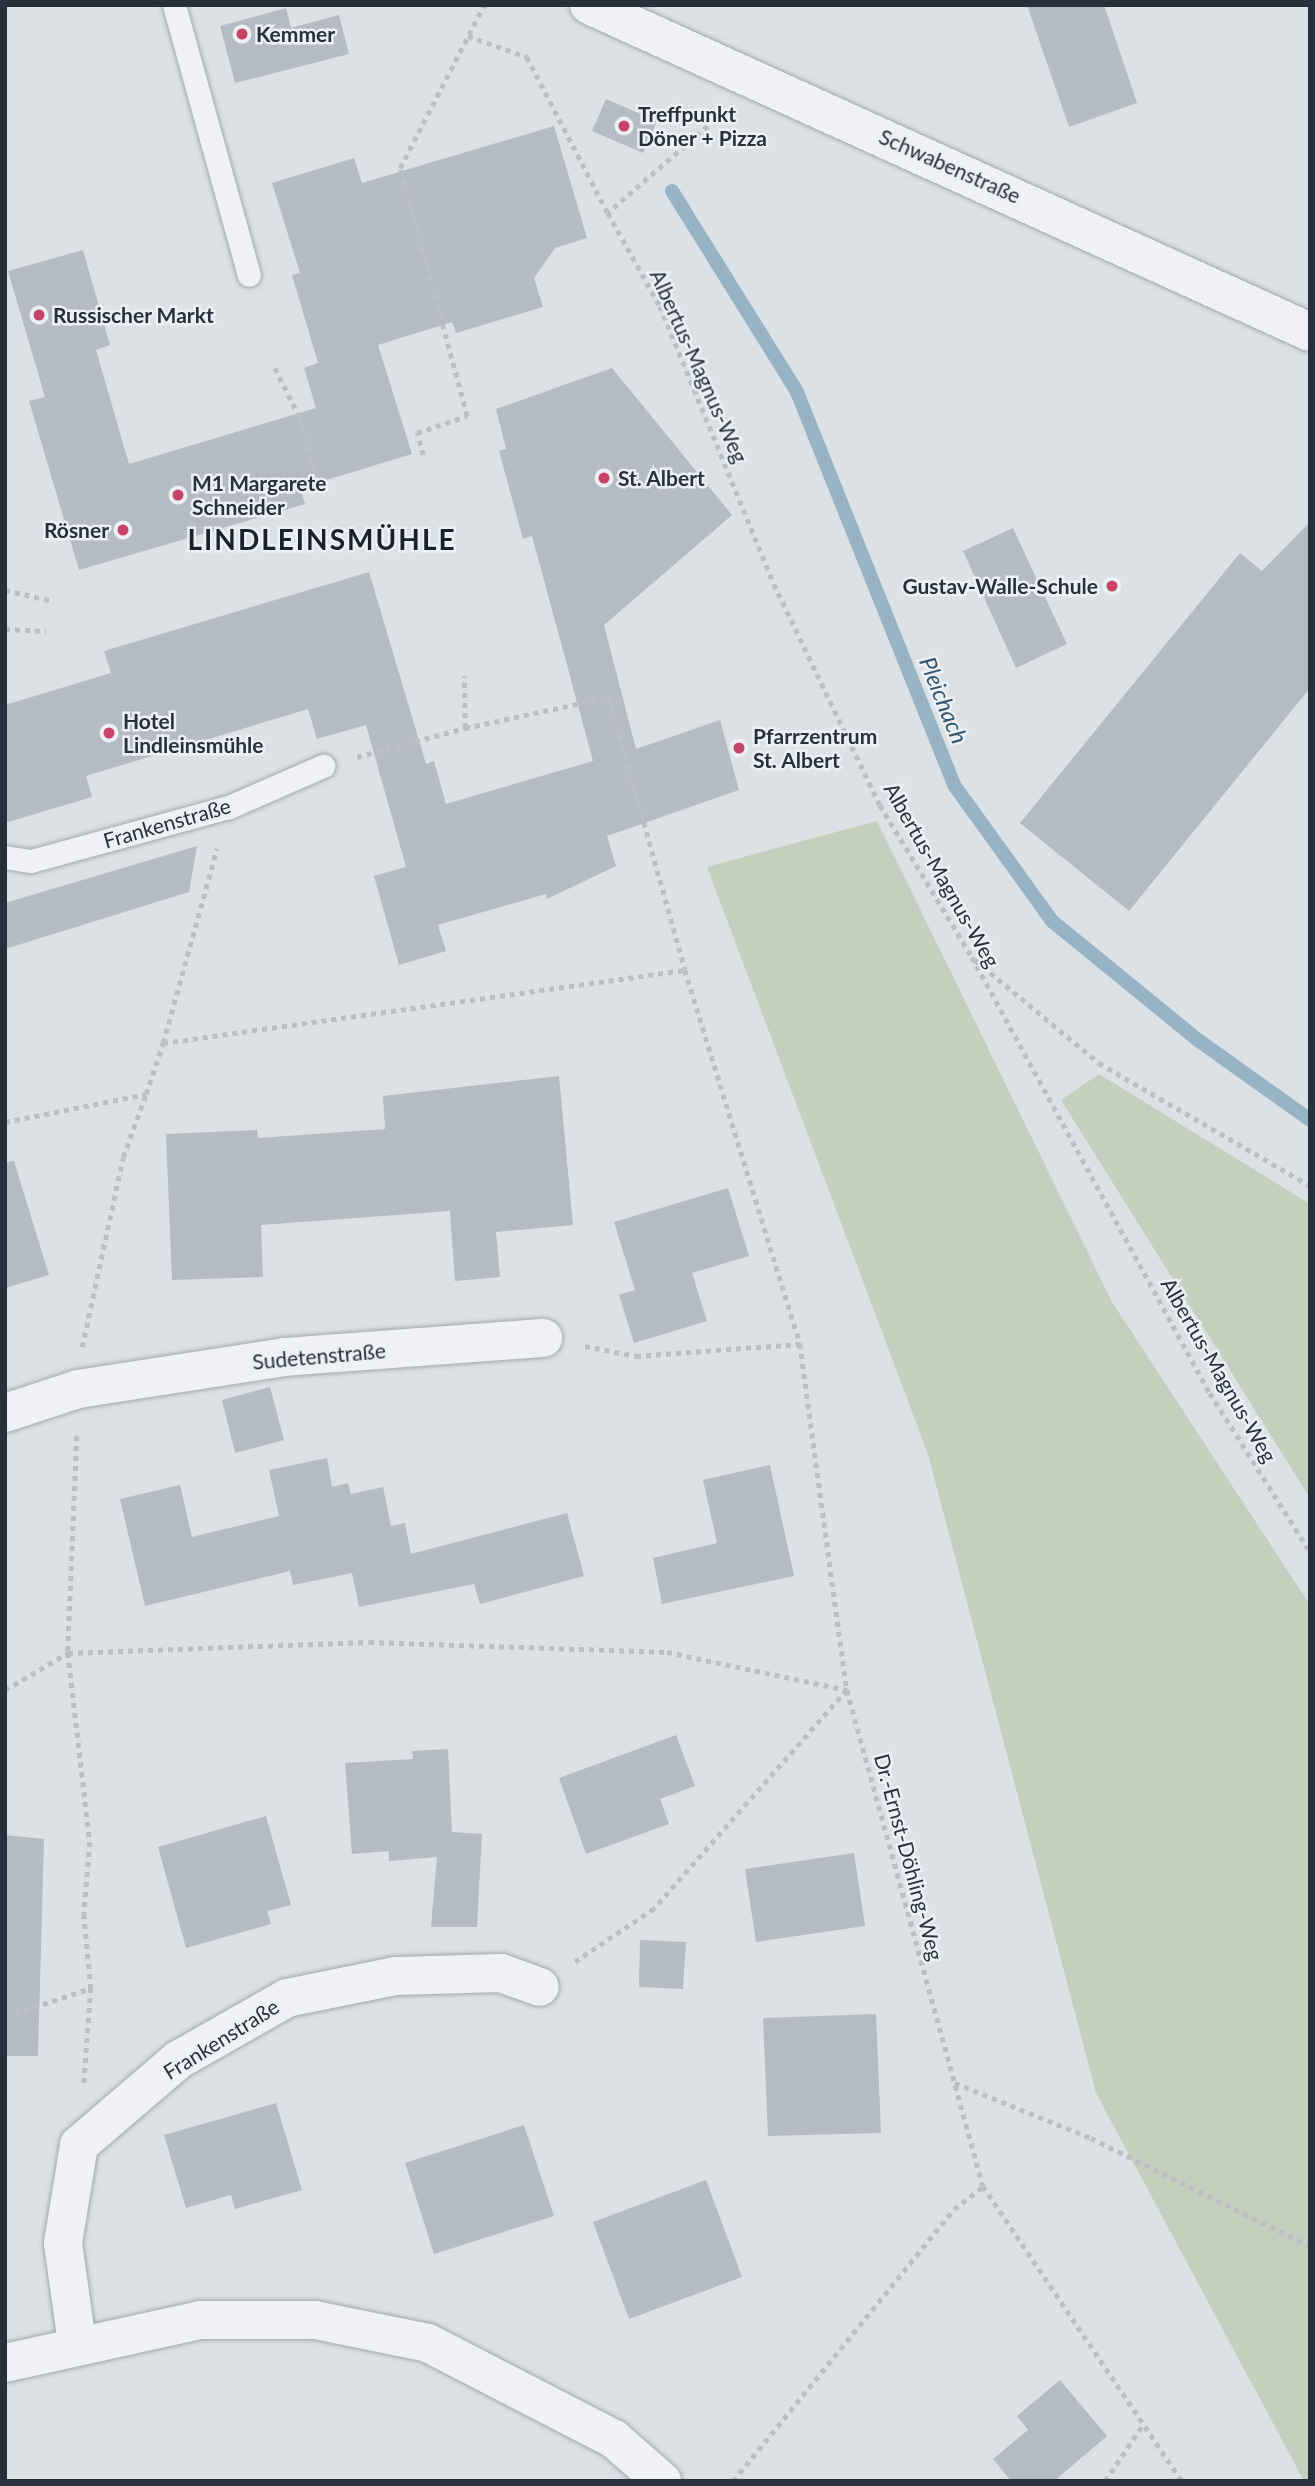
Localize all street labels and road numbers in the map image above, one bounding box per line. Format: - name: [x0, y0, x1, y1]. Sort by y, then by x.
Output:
- street label: Schwabenstraße: [875, 124, 1025, 208]
- street label: Albertus-Magnus-Weg: [645, 265, 753, 467]
- street label: Albertus-Magnus-Weg: [879, 778, 1005, 972]
- street label: Frankenstraße: [100, 793, 234, 853]
- street label: Albertus-Magnus-Weg: [1156, 1273, 1282, 1467]
- street label: Sudetenstraße: [251, 1338, 387, 1374]
- street label: Dr.-Ernst-Döhling-Weg: [869, 1751, 949, 1963]
- street label: Frankenstraße: [159, 1994, 283, 2084]

